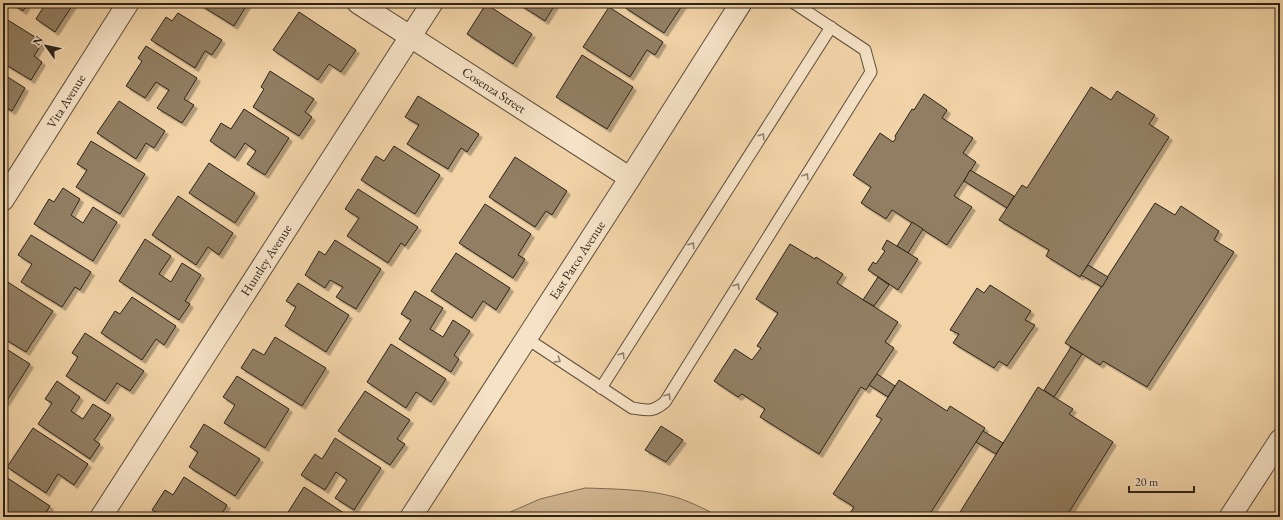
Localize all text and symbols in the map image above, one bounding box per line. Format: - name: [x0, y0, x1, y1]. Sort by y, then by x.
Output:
- north arrow: [26, 26, 66, 66]
- text: N: [29, 33, 46, 48]
- street label: Cosenza Street: [459, 63, 529, 117]
- street label: Vita Avenue: [43, 71, 89, 131]
- one-way arrow: [757, 133, 765, 140]
- one-way arrow: [802, 173, 809, 180]
- street label: East Parco Avenue: [545, 217, 609, 303]
- street label: Huntley Avenue: [237, 221, 295, 299]
- one-way arrow: [687, 242, 695, 249]
- one-way arrow: [733, 283, 740, 290]
- one-way arrow: [617, 352, 625, 359]
- one-way arrow: [554, 355, 561, 363]
- one-way arrow: [663, 394, 670, 401]
- scale bar: [1129, 468, 1194, 494]
- text: 20 m: [1135, 474, 1159, 490]

